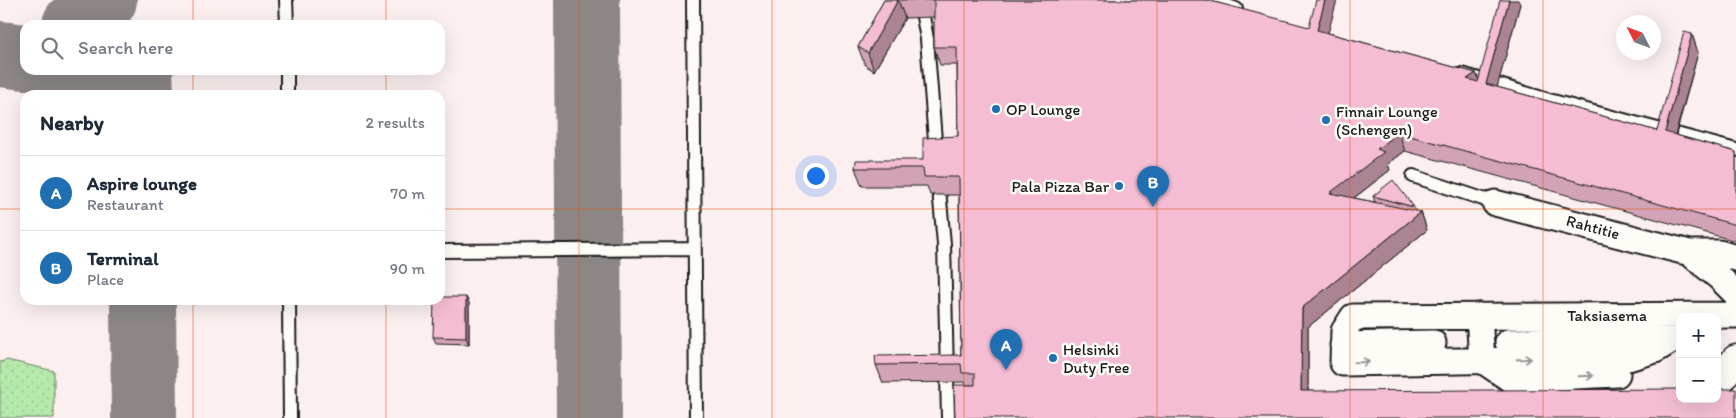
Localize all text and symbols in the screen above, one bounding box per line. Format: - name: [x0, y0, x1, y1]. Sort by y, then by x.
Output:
- north arrow: [1616, 15, 1661, 60]
- search box: [20, 20, 445, 75]
- icon: search: [38, 34, 66, 62]
- text: Search here: [78, 36, 173, 59]
- place label: OP Lounge: [1006, 100, 1081, 119]
- place label: Finnair Lounge (Schengen): [1336, 102, 1438, 139]
- marker: OP Lounge: [990, 103, 1002, 115]
- text: Nearby: [40, 110, 104, 135]
- text: 2 results: [365, 113, 425, 132]
- marker: Finnair Lounge (Schengen): [1320, 114, 1332, 126]
- your location: [803, 163, 829, 189]
- pin: B: [1137, 166, 1169, 207]
- text: Aspire lounge: [87, 172, 197, 195]
- place label: Pala Pizza Bar: [1011, 177, 1110, 196]
- marker: Pala Pizza Bar: [1113, 180, 1125, 192]
- text: A: [51, 184, 61, 203]
- text: 70 m: [390, 184, 425, 203]
- text: Restaurant: [87, 195, 164, 214]
- street label: Rahtitie: [1564, 211, 1622, 243]
- text: Terminal: [87, 247, 159, 270]
- text: B: [51, 259, 61, 278]
- text: 90 m: [390, 259, 425, 278]
- text: Place: [87, 270, 124, 289]
- street label: Taksiasema: [1567, 306, 1647, 325]
- map controls: [1676, 313, 1721, 403]
- button: +: [1676, 313, 1721, 358]
- pin: A: [990, 329, 1022, 370]
- place label: Helsinki Duty Free: [1063, 340, 1130, 377]
- marker: Helsinki Duty Free: [1047, 352, 1059, 364]
- one-way arrow: [1516, 354, 1532, 364]
- one-way arrow: [1354, 358, 1370, 367]
- button: −: [1676, 358, 1721, 403]
- one-way arrow: [1578, 371, 1594, 380]

